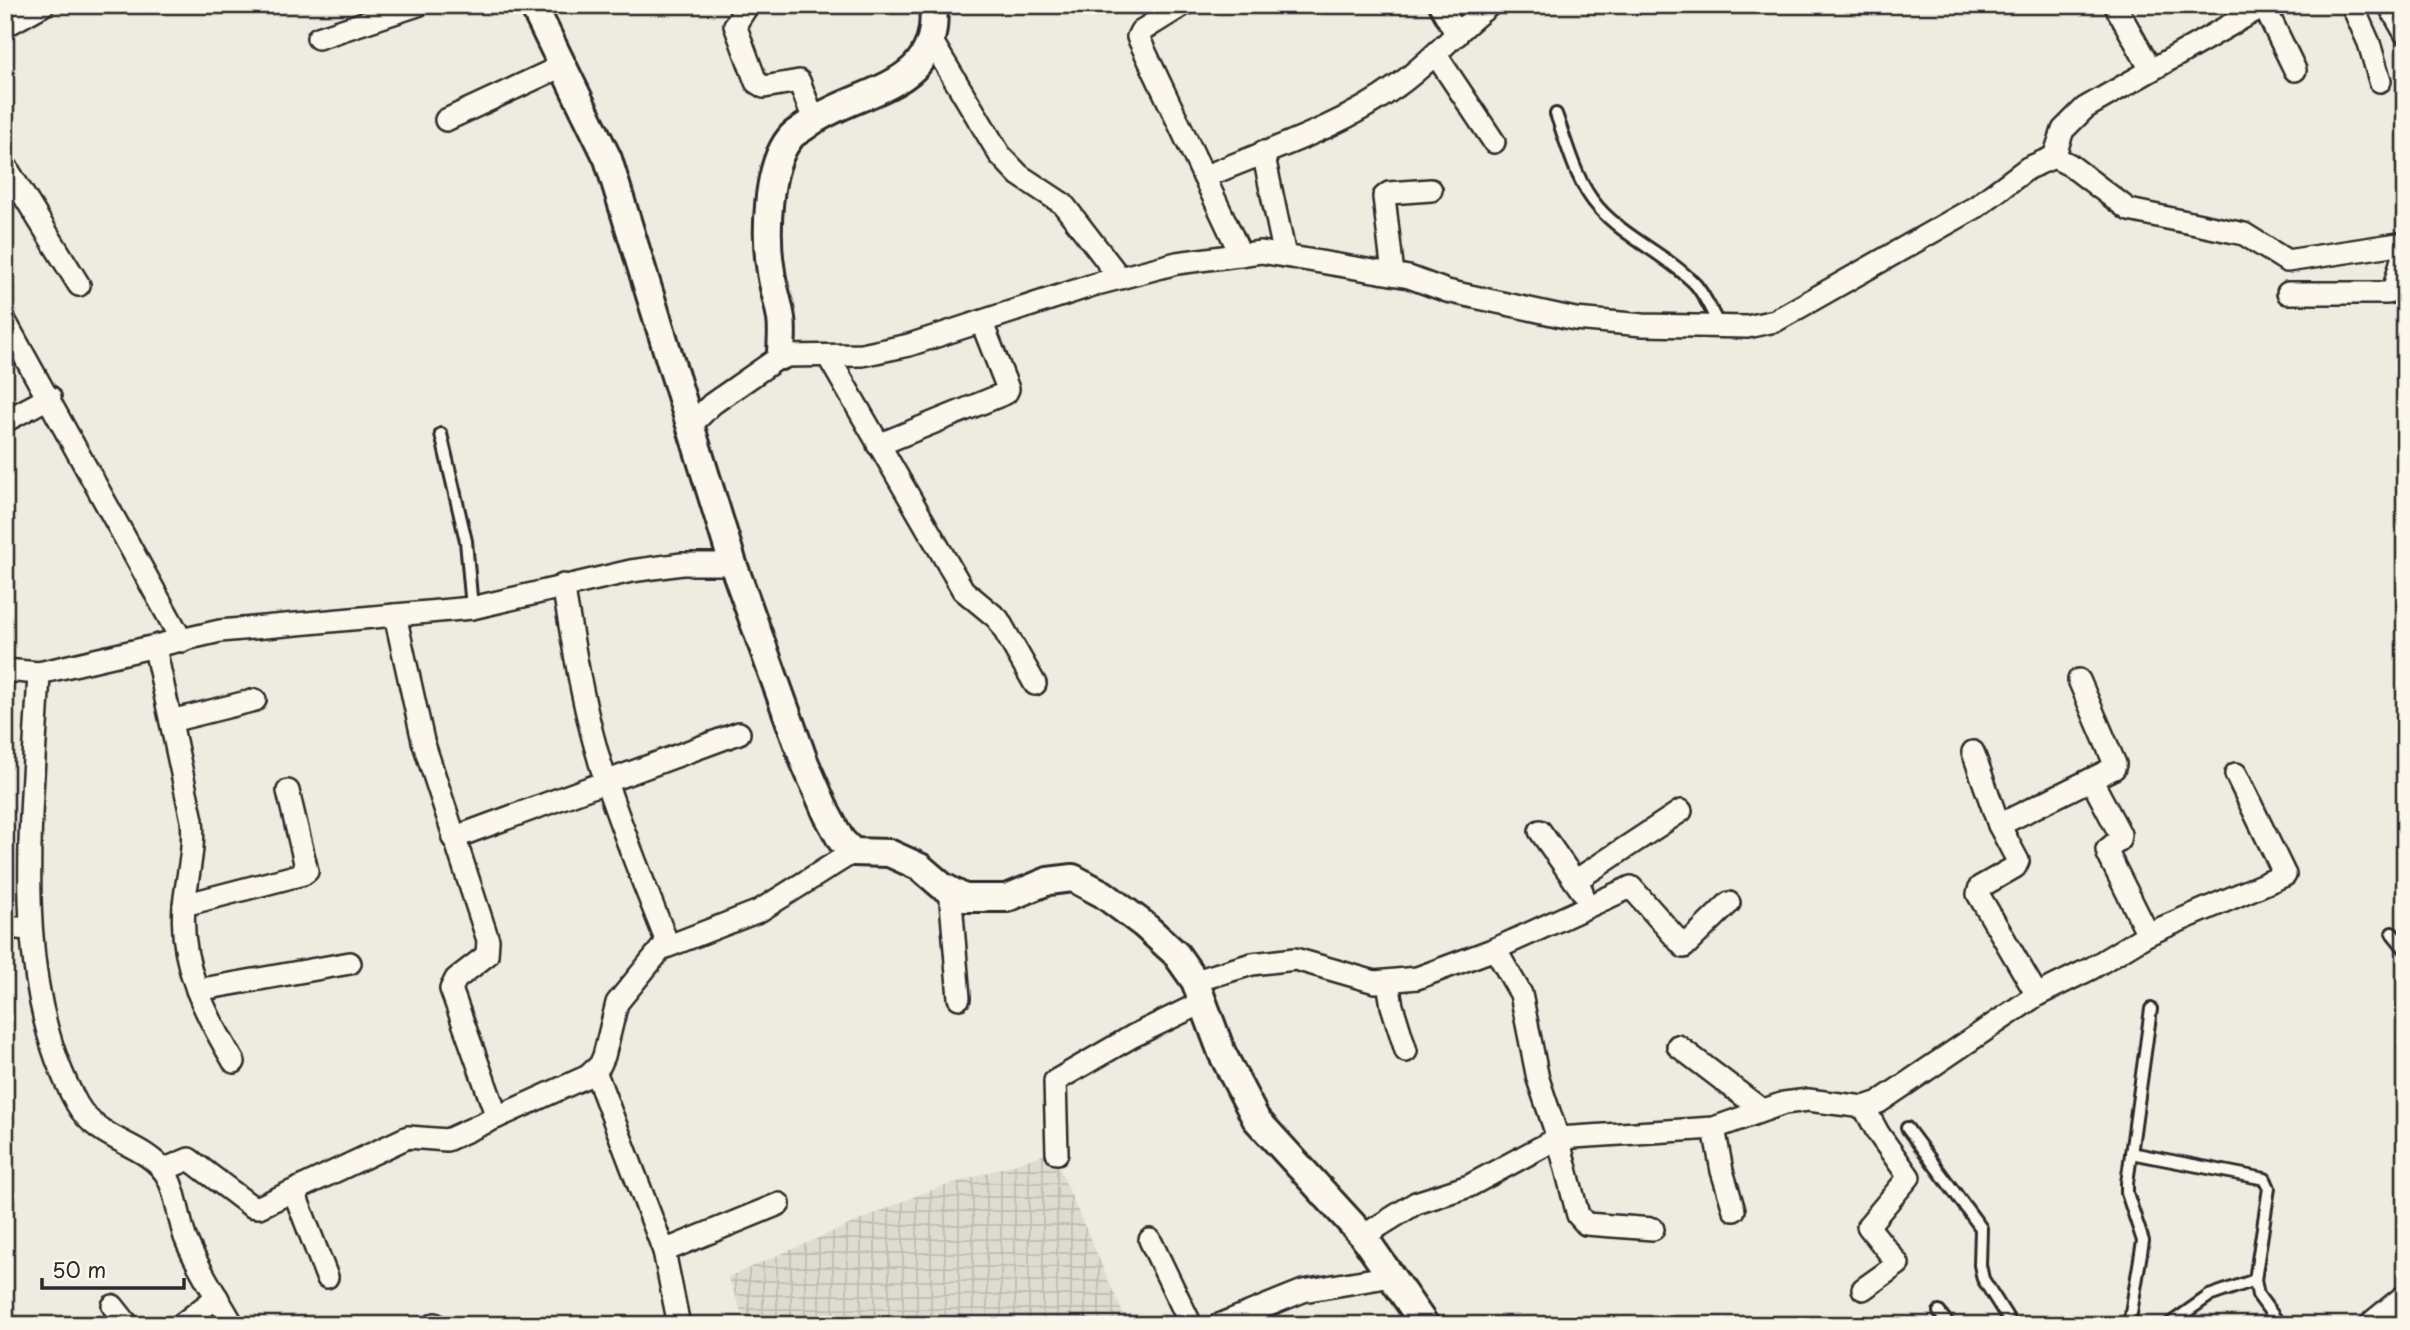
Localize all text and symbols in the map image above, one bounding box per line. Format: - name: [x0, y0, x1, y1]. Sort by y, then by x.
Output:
- scale bar: [42, 1246, 184, 1290]
- text: 50 m: [52, 1253, 106, 1285]

